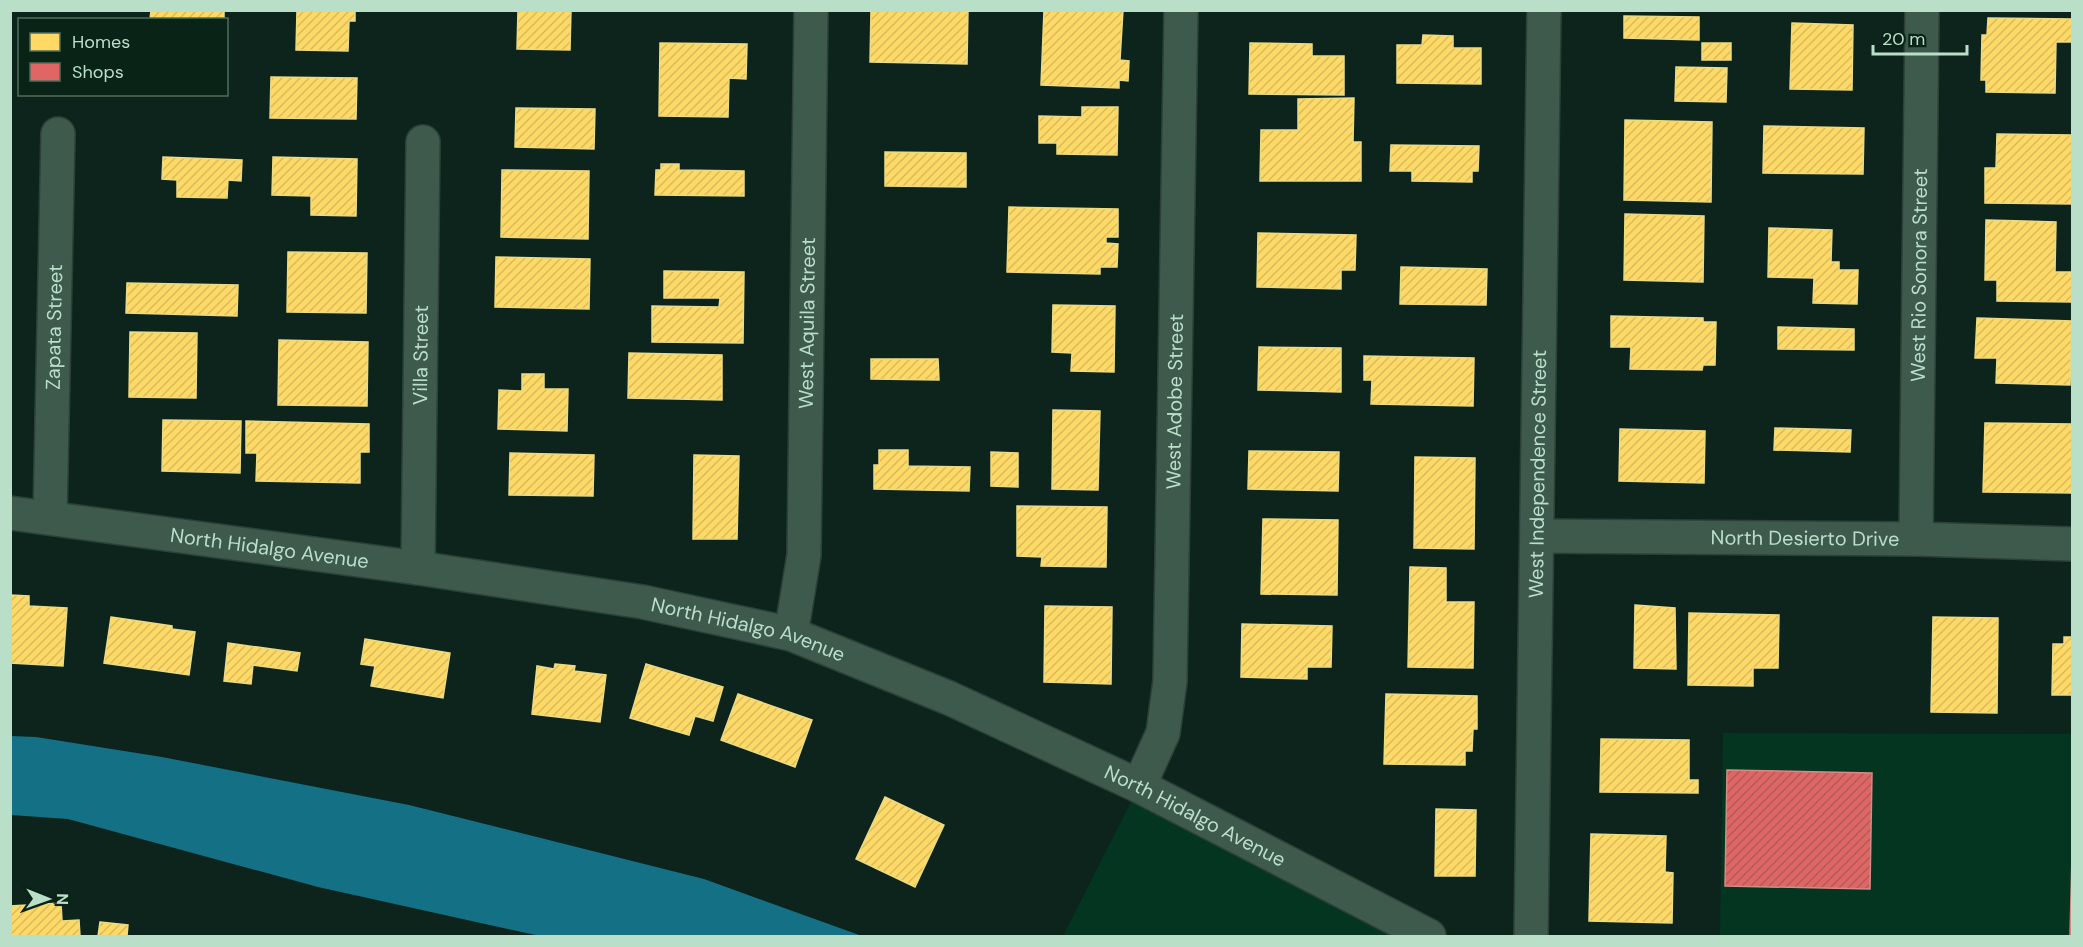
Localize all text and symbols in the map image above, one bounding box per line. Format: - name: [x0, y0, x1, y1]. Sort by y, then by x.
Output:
- legend: [18, 18, 228, 96]
- scale bar: [1873, 18, 1968, 56]
- text: 20 m: [1882, 27, 1925, 51]
- text: Homes: [72, 30, 130, 54]
- text: Shops: [72, 60, 124, 84]
- street label: West Rio Sonora Street: [1905, 168, 1933, 382]
- street label: West Aquila Street: [793, 237, 821, 409]
- street label: Zapata Street: [40, 264, 68, 390]
- street label: Villa Street: [407, 305, 434, 405]
- street label: West Adobe Street: [1160, 314, 1189, 490]
- street label: West Independence Street: [1523, 350, 1552, 598]
- street label: North Hidalgo Avenue: [169, 522, 371, 574]
- street label: North Desierto Drive: [1711, 524, 1899, 552]
- street label: North Hidalgo Avenue: [649, 591, 849, 668]
- street label: North Hidalgo Avenue: [1100, 759, 1290, 873]
- north arrow: [18, 869, 78, 929]
- text: N: [52, 893, 73, 905]

